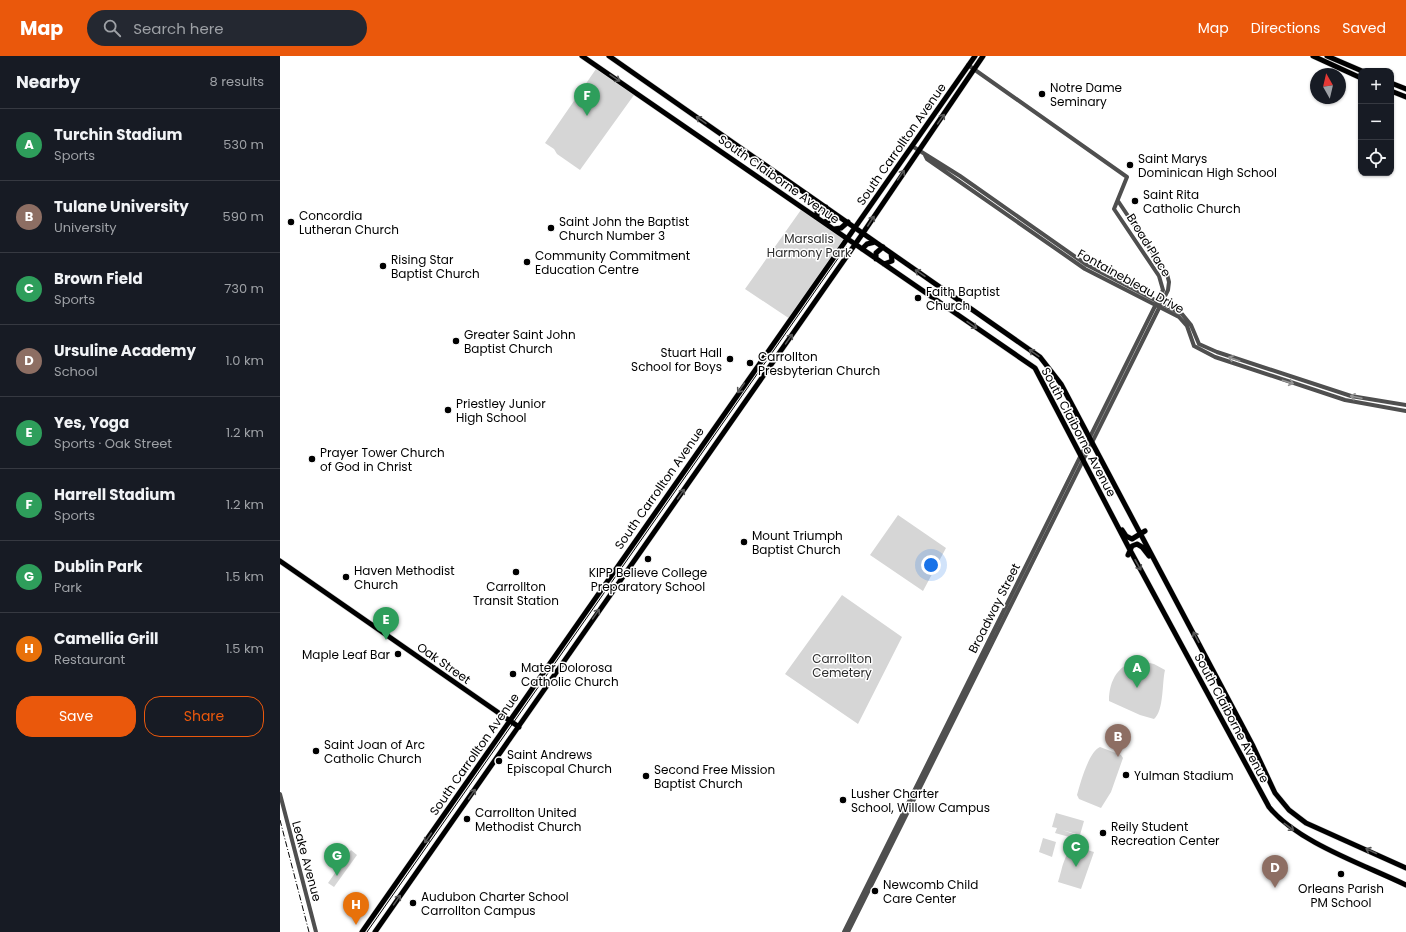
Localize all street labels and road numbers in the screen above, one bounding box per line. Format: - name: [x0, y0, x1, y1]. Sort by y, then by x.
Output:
- street label: South Carrollton Avenue: [852, 80, 950, 208]
- street label: South Claiborne Avenue: [715, 131, 843, 227]
- street label: Broad Place: [1123, 210, 1175, 280]
- street label: Fontainebleau Drive: [1075, 245, 1187, 317]
- street label: South Claiborne Avenue: [1038, 364, 1120, 500]
- street label: South Carrollton Avenue: [610, 424, 708, 552]
- street label: Broadway Street: [964, 560, 1024, 656]
- street label: Oak Street: [414, 638, 474, 688]
- street label: South Claiborne Avenue: [1191, 650, 1273, 786]
- street label: South Carrollton Avenue: [425, 690, 523, 818]
- street label: Leake Avenue: [288, 819, 326, 903]

